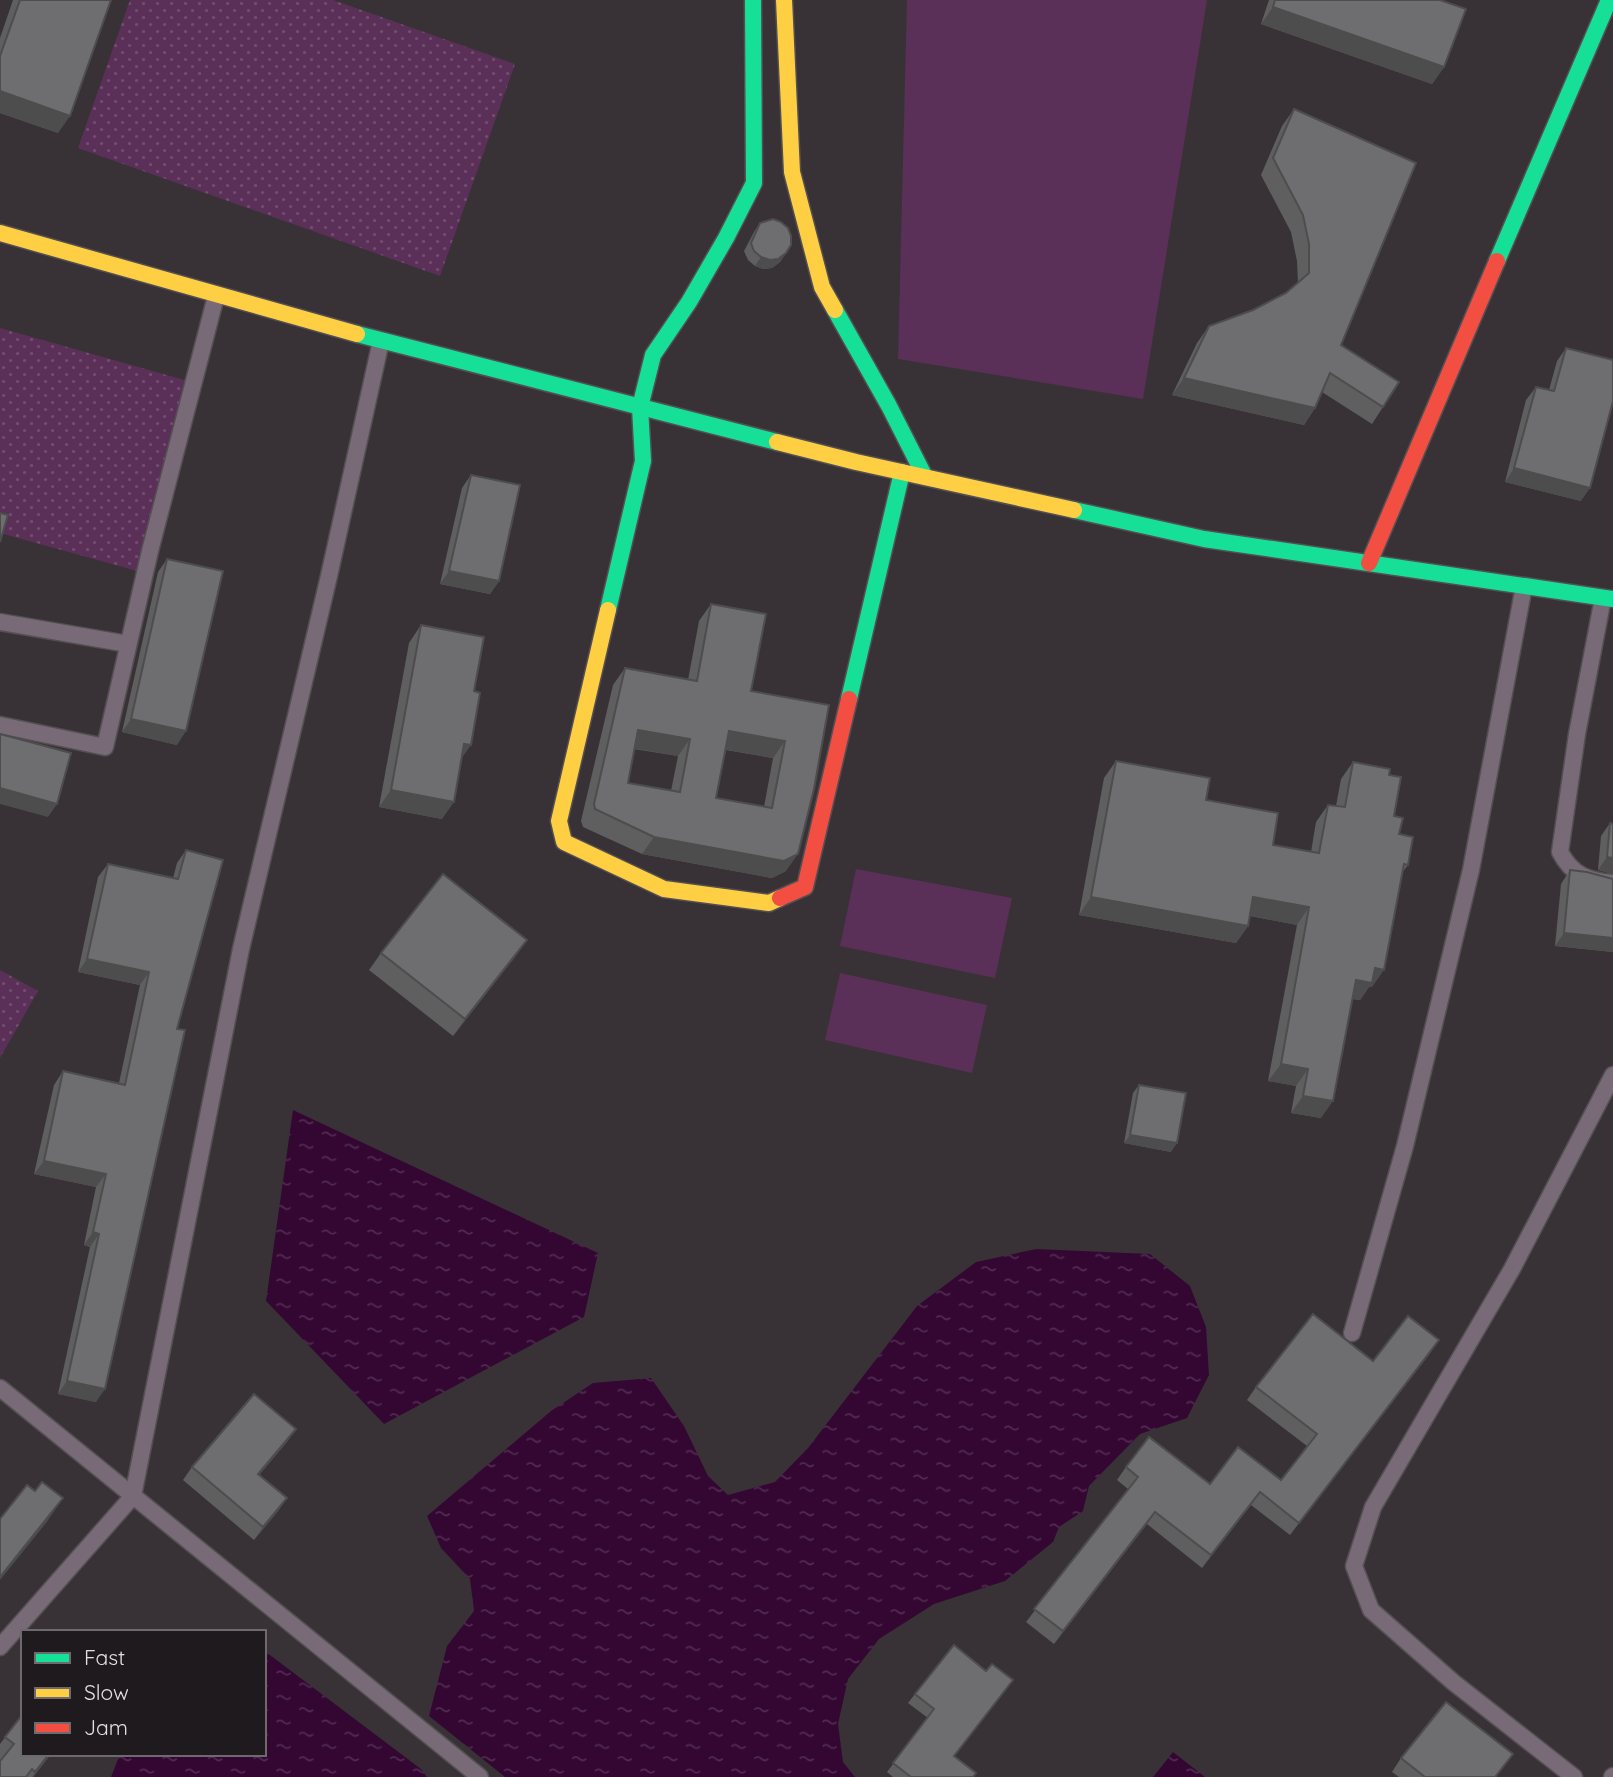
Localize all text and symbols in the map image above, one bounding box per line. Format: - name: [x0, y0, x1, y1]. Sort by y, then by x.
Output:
- legend: [21, 1630, 266, 1756]
- text: Fast: [84, 1644, 125, 1670]
- text: Slow: [84, 1679, 129, 1705]
- text: Jam: [84, 1714, 128, 1740]

